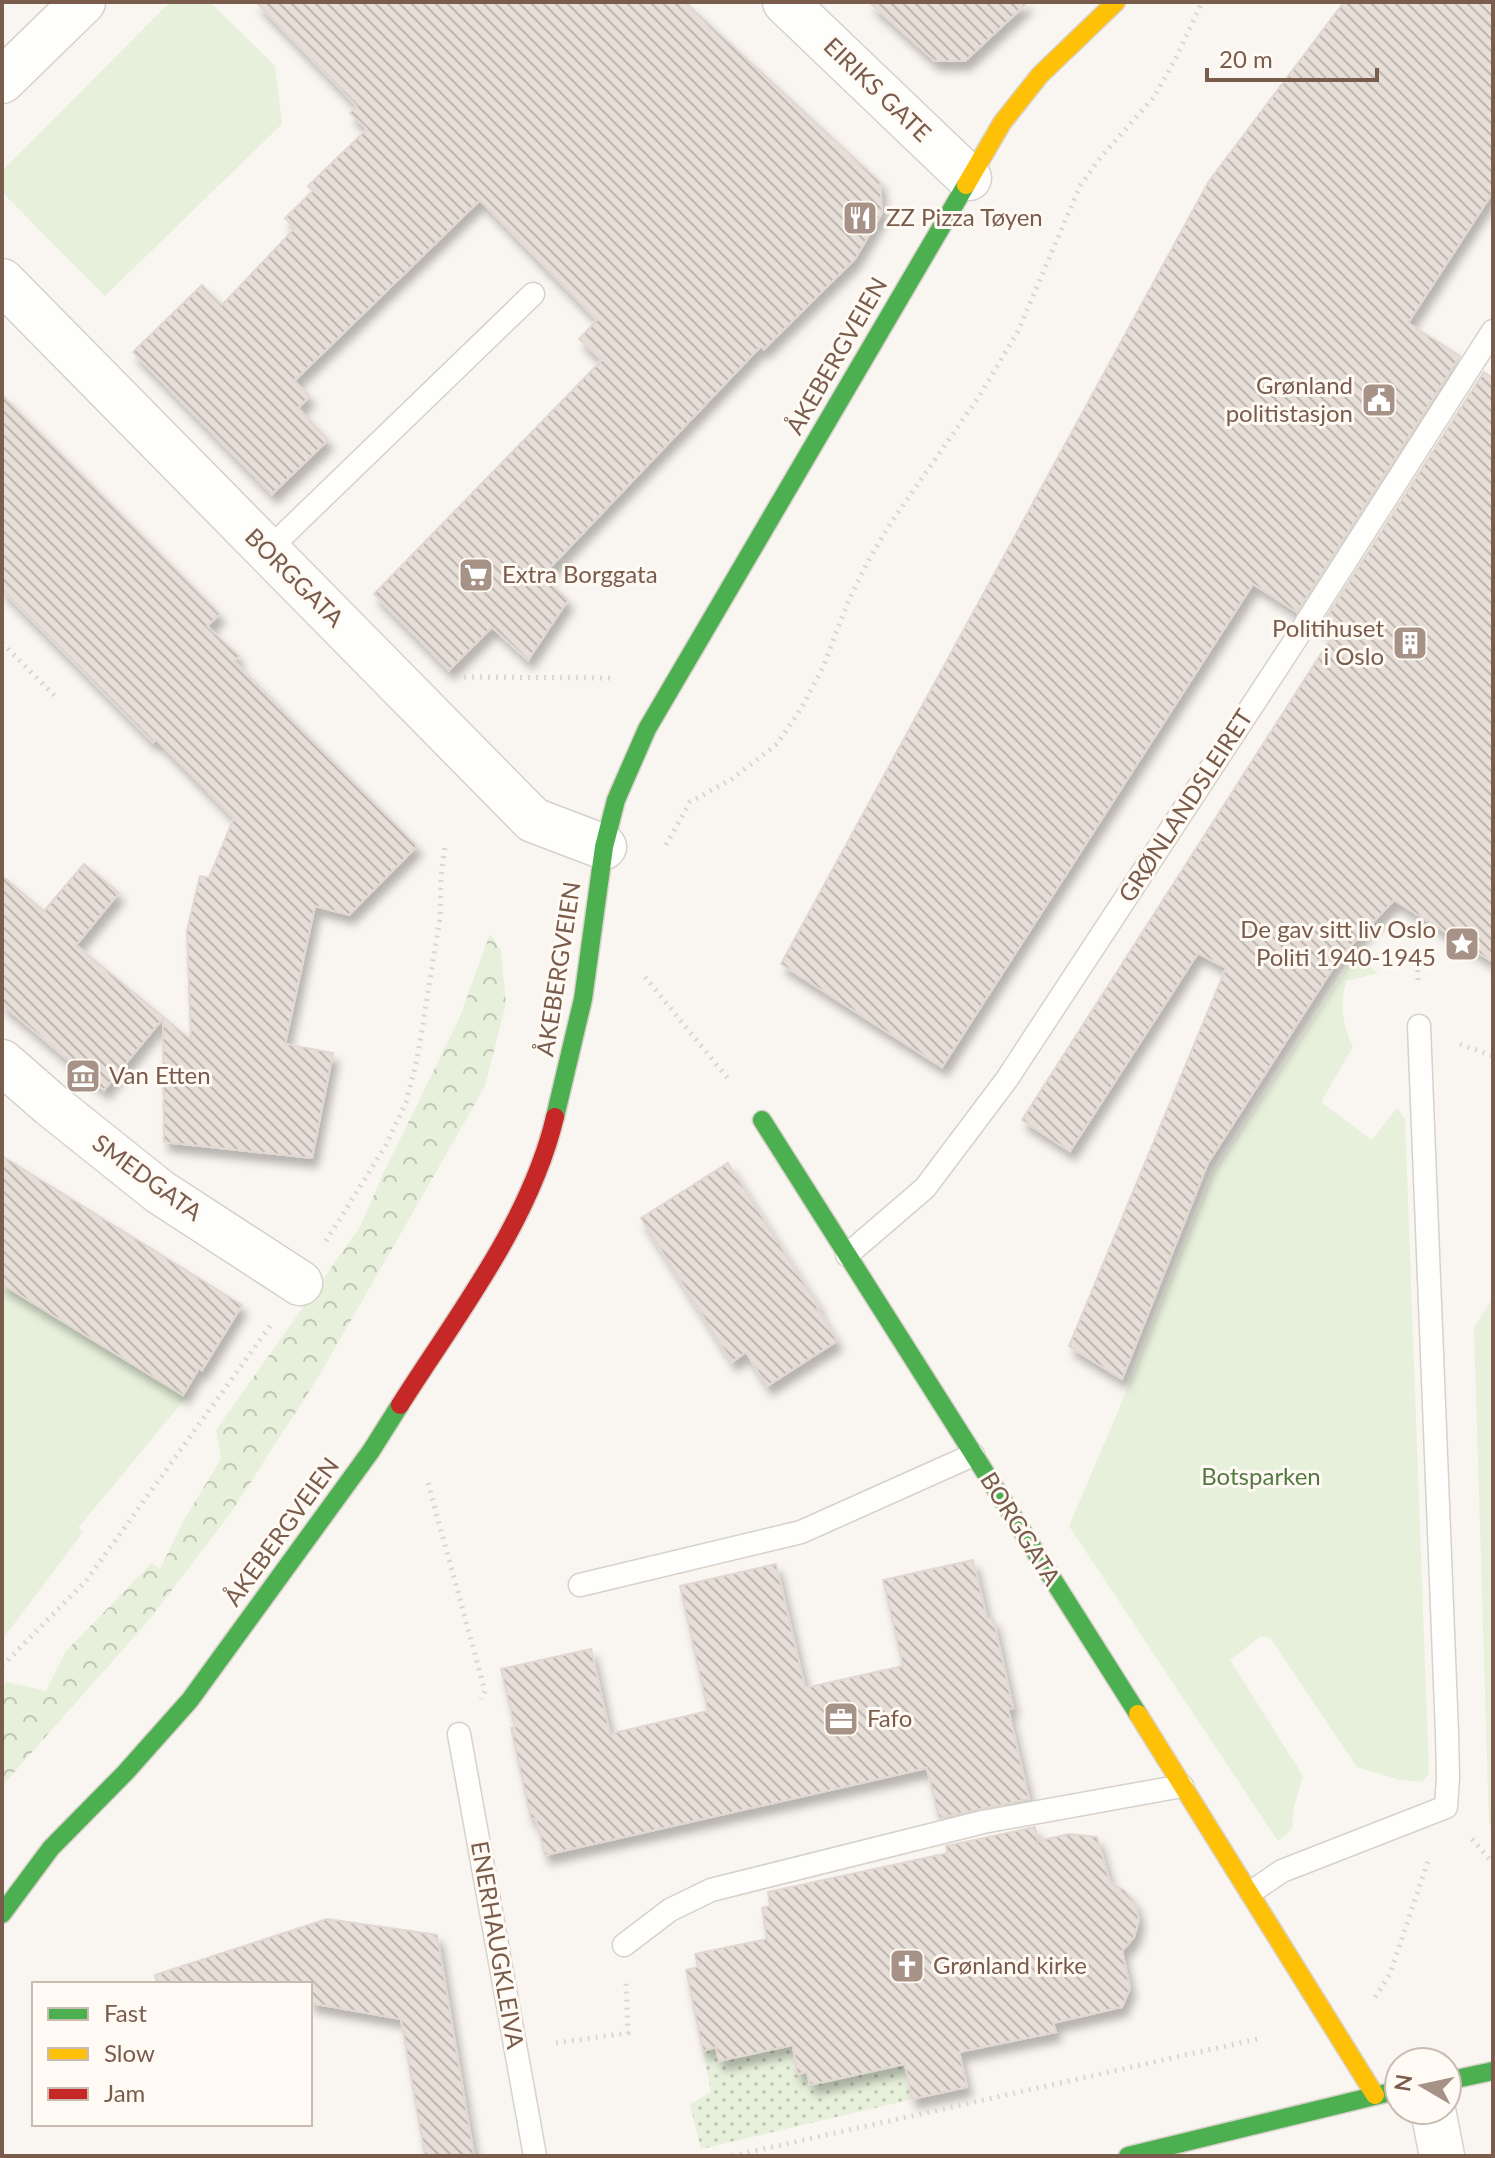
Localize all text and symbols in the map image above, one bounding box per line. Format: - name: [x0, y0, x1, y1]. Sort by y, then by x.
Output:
- street label: EIRIKS GATE: [819, 31, 938, 147]
- scale bar: [1207, 32, 1377, 82]
- text: 20 m: [1219, 44, 1273, 73]
- restaurant icon: ZZ Pizza Tøyen: [841, 199, 879, 237]
- place label: ZZ Pizza Tøyen: [886, 202, 1043, 231]
- street label: ÅKEBERGVEIEN: [779, 272, 892, 439]
- place label: Grønland politistasjon: [1226, 370, 1353, 427]
- public building icon: Grønland politistasjon: [1360, 381, 1398, 419]
- street label: BORGGATA: [240, 521, 351, 633]
- supermarket icon: Extra Borggata: [457, 556, 495, 594]
- place label: Extra Borggata: [502, 559, 658, 588]
- place label: Politihuset i Oslo: [1272, 613, 1384, 670]
- building icon: Politihuset i Oslo: [1391, 624, 1429, 662]
- street label: GRØNLANDSLEIRET: [1112, 703, 1258, 907]
- street label: ÅKEBERGVEIEN: [529, 879, 586, 1058]
- place label: De gav sitt liv Oslo Politi 1940-1945: [1240, 914, 1436, 971]
- place icon: De gav sitt liv Oslo Politi 1940-1945: [1443, 925, 1481, 963]
- museum icon: Van Etten: [64, 1057, 102, 1095]
- place label: Van Etten: [109, 1060, 211, 1089]
- street label: SMEDGATA: [88, 1127, 209, 1227]
- street label: ÅKEBERGVEIEN: [217, 1451, 344, 1611]
- park label: Botsparken: [1201, 1461, 1321, 1490]
- street label: BORGGATA: [975, 1466, 1068, 1591]
- office icon: Fafo: [822, 1700, 860, 1738]
- place label: Fafo: [867, 1703, 912, 1732]
- street label: ENERHAUGKLEIVA: [466, 1839, 531, 2052]
- church icon: Grønland kirke: [888, 1947, 926, 1985]
- place label: Grønland kirke: [933, 1950, 1087, 1979]
- legend: [32, 1982, 312, 2126]
- text: Fast: [104, 1998, 147, 2027]
- text: Slow: [104, 2038, 155, 2067]
- north arrow: [1383, 2046, 1463, 2126]
- text: N: [1388, 2072, 1417, 2093]
- text: Jam: [104, 2078, 145, 2107]

